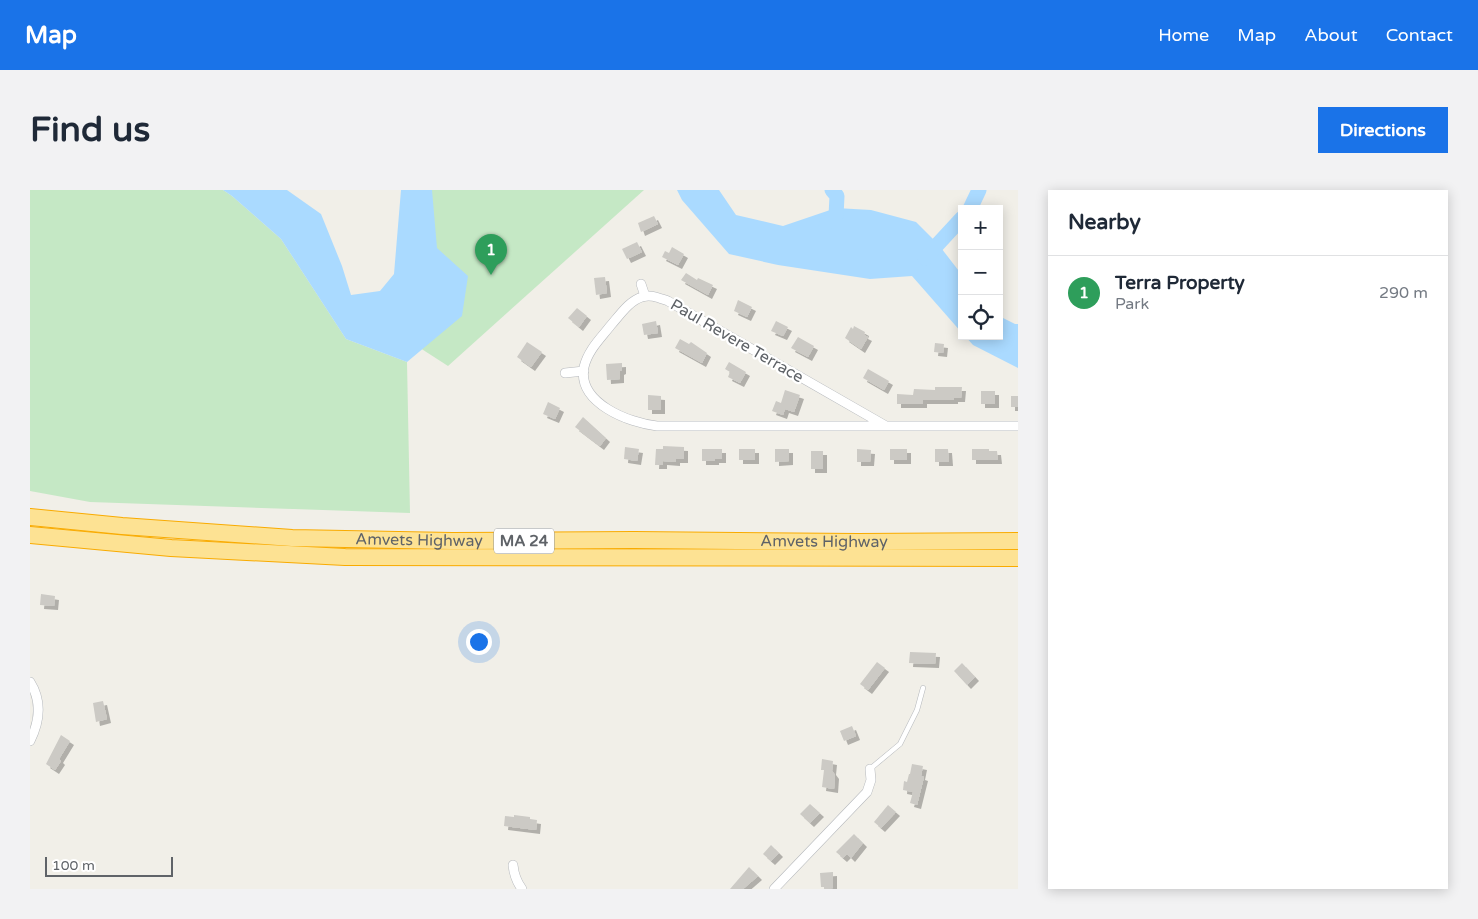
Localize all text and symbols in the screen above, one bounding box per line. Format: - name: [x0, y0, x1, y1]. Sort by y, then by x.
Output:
- text: Map: [25, 21, 77, 50]
- text: Home: [1158, 24, 1209, 46]
- text: Map: [1237, 24, 1276, 46]
- text: About: [1304, 24, 1358, 46]
- text: Contact: [1386, 24, 1453, 46]
- button: Directions: [1318, 107, 1448, 153]
- text: Find us: [30, 109, 150, 151]
- map controls: [958, 205, 1003, 340]
- button: +: [958, 205, 1003, 250]
- text: Nearby: [1068, 210, 1141, 235]
- pin: 1: [475, 234, 507, 275]
- button: −: [958, 250, 1003, 295]
- text: Terra Property: [1115, 272, 1245, 294]
- text: 1: [1079, 283, 1089, 303]
- text: 290 m: [1379, 283, 1428, 303]
- text: Park: [1115, 294, 1149, 314]
- street label: Paul Revere Terrace: [667, 295, 807, 387]
- button: locate: [958, 295, 1003, 340]
- road number: MA 24: [494, 528, 554, 554]
- street label: Amvets Highway: [355, 529, 483, 551]
- street label: Amvets Highway: [760, 531, 888, 552]
- your location: [466, 629, 492, 655]
- scale bar: [45, 854, 172, 877]
- text: 100 m: [52, 857, 95, 874]

